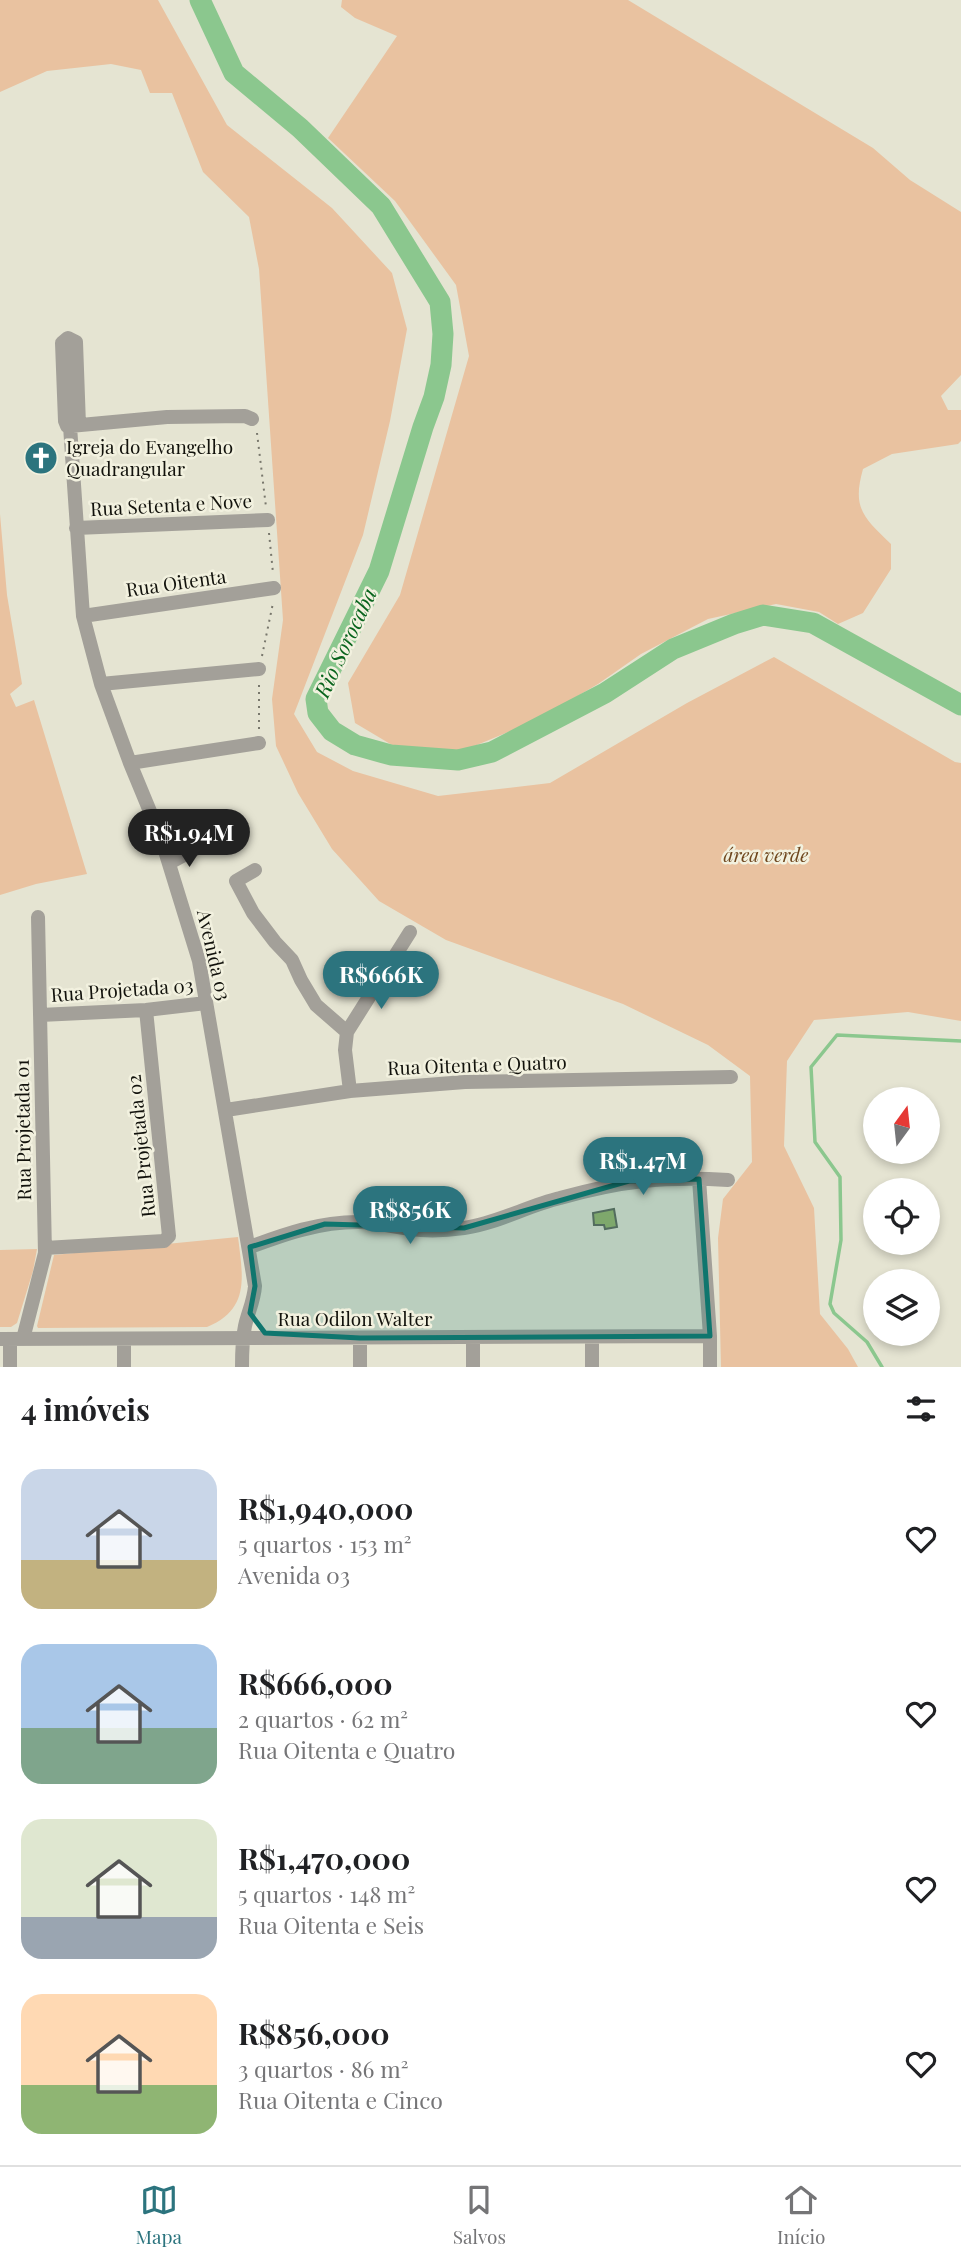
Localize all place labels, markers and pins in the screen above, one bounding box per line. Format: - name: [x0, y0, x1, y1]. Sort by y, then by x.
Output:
- place label: Igreja do Evangelho Quadrangular: [66, 433, 233, 481]
- church icon: Igreja do Evangelho Quadrangular: [22, 439, 60, 477]
- pin: R$1.94M: [124, 810, 254, 869]
- pin: R$666K: [324, 951, 438, 1011]
- pin: R$1.47M: [578, 1138, 708, 1197]
- pin: R$856K: [353, 1186, 467, 1246]

